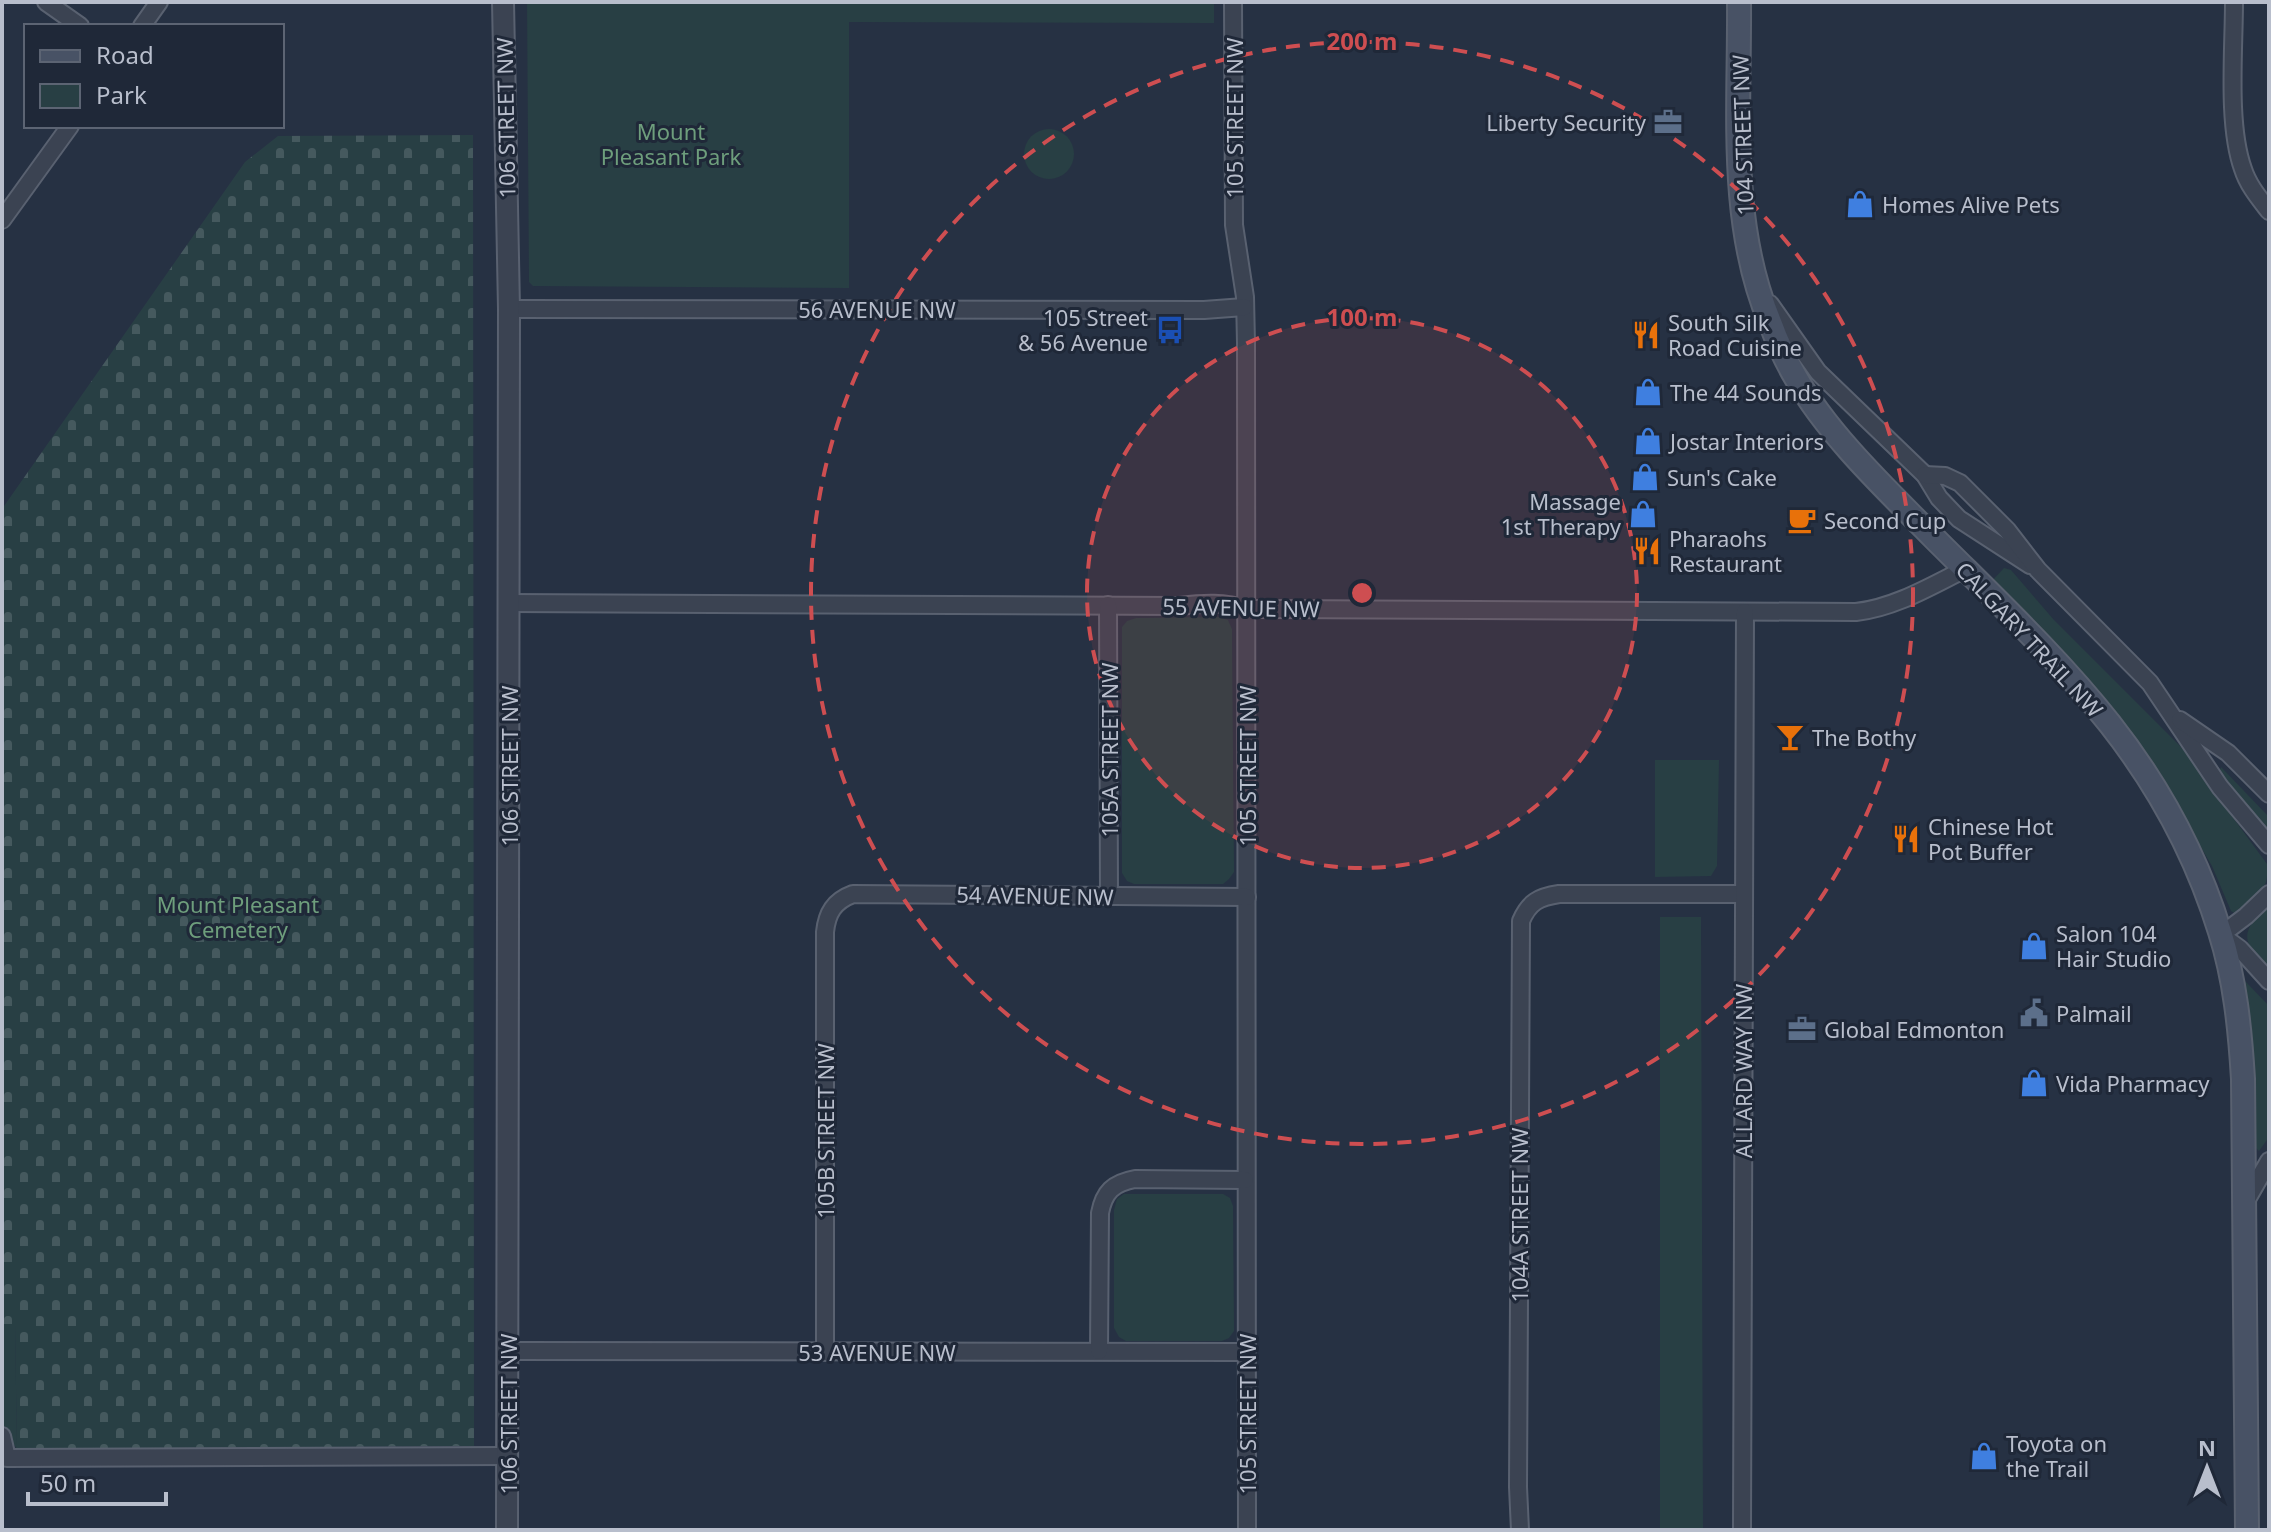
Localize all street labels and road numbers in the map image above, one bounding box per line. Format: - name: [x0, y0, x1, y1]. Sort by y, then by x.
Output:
- street label: 106 STREET NW: [489, 37, 521, 199]
- street label: 105 STREET NW: [1219, 37, 1249, 199]
- street label: 104 STREET NW: [1724, 53, 1760, 216]
- street label: 56 AVENUE NW: [798, 294, 956, 324]
- street label: CALGARY TRAIL NW: [1950, 555, 2111, 724]
- street label: 55 AVENUE NW: [1162, 591, 1321, 623]
- street label: 105A STREET NW: [1094, 662, 1124, 838]
- street label: 106 STREET NW: [494, 685, 524, 847]
- street label: 105 STREET NW: [1232, 685, 1262, 847]
- street label: 54 AVENUE NW: [956, 879, 1115, 911]
- street label: ALLARD WAY NW: [1728, 983, 1758, 1158]
- street label: 105B STREET NW: [810, 1043, 840, 1219]
- street label: 104A STREET NW: [1504, 1127, 1534, 1303]
- street label: 106 STREET NW: [493, 1333, 523, 1495]
- street label: 105 STREET NW: [1232, 1333, 1262, 1495]
- street label: 53 AVENUE NW: [798, 1337, 956, 1367]

